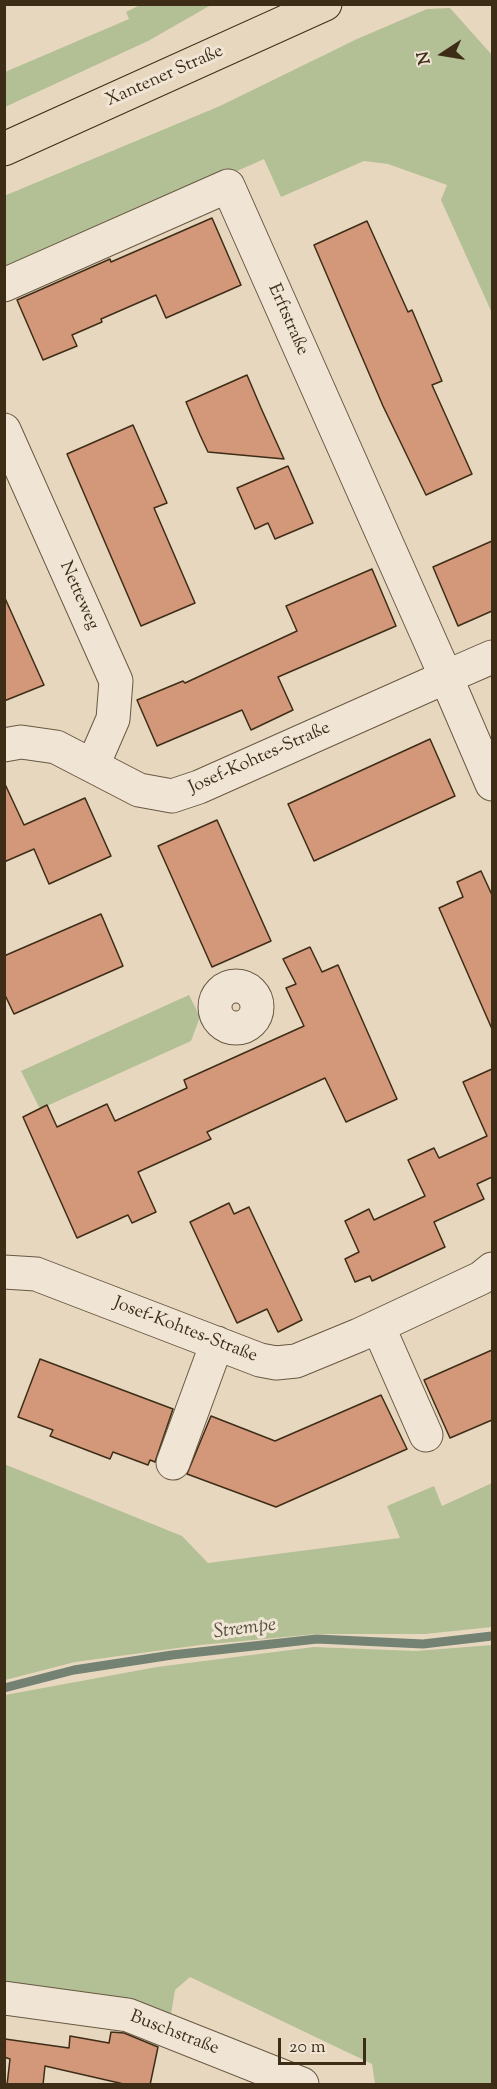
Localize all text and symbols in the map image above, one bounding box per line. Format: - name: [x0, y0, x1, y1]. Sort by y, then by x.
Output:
- north arrow: [413, 24, 473, 84]
- street label: Xantener Straße: [103, 41, 227, 113]
- text: N: [412, 49, 437, 66]
- street label: Erftstraße: [262, 281, 312, 359]
- street label: Netteweg: [53, 558, 103, 634]
- street label: Josef-Kohtes-Straße: [186, 718, 334, 800]
- street label: Josef-Kohtes-Straße: [110, 1294, 260, 1368]
- water label: Strempe: [212, 1614, 278, 1646]
- street label: Buschstraße: [126, 2007, 222, 2061]
- scale bar: [281, 2026, 370, 2064]
- text: 20 m: [289, 2035, 326, 2061]

